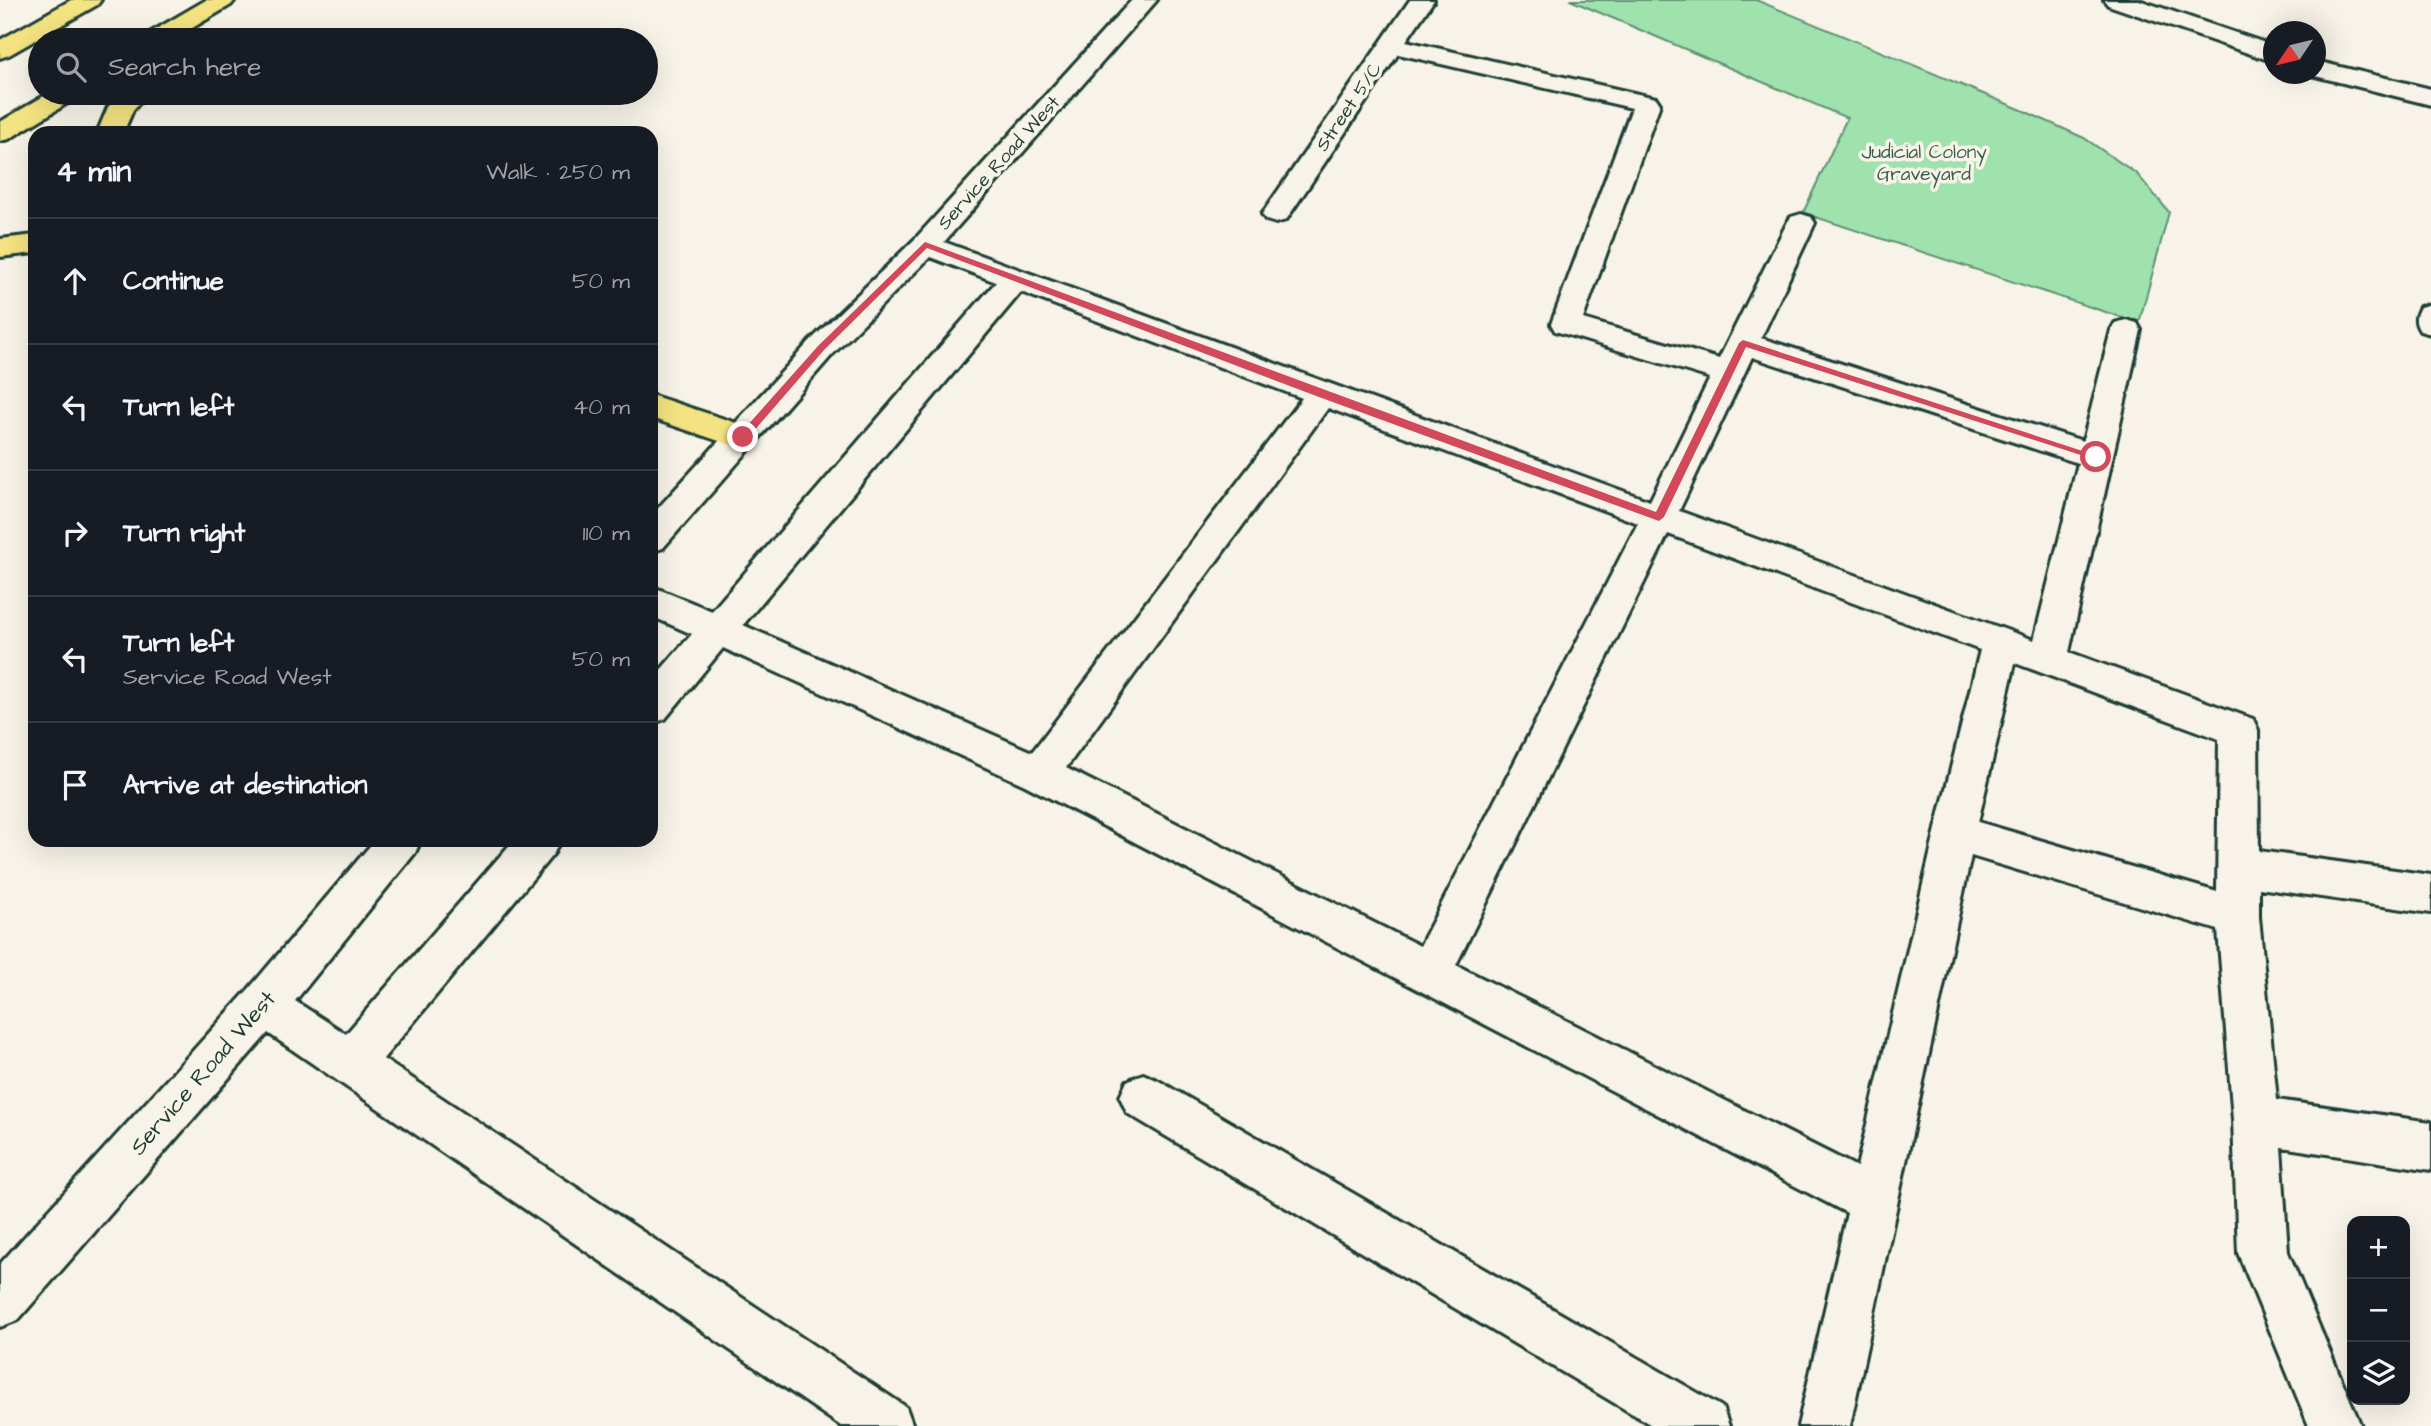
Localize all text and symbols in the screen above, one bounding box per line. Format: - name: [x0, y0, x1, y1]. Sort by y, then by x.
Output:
- north arrow: [2263, 21, 2326, 84]
- search box: [28, 28, 658, 105]
- icon: search: [52, 48, 90, 86]
- text: Search here: [108, 49, 261, 85]
- street label: Street 5/C: [1309, 57, 1389, 157]
- street label: Service Road West: [931, 90, 1067, 236]
- park label: Judicial Colony Graveyard: [1861, 139, 1987, 189]
- text: 4 min: [56, 151, 131, 193]
- text: Walk · 250 m: [486, 156, 630, 188]
- icon: ahead: [56, 262, 94, 300]
- text: Continue: [123, 263, 224, 299]
- text: 50 m: [572, 265, 630, 297]
- icon: left: [56, 388, 94, 426]
- text: Turn left: [123, 389, 234, 425]
- text: 40 m: [573, 391, 630, 423]
- route end: [727, 421, 758, 452]
- route start: [2080, 441, 2111, 472]
- icon: right: [56, 514, 94, 552]
- text: Turn right: [123, 515, 245, 551]
- text: 110 m: [582, 517, 630, 549]
- text: Turn left: [123, 625, 234, 661]
- icon: left: [56, 640, 94, 678]
- text: 50 m: [572, 643, 630, 675]
- text: Service Road West: [123, 661, 331, 693]
- icon: arrive: [56, 766, 94, 804]
- text: Arrive at destination: [123, 767, 368, 803]
- street label: Service Road West: [123, 983, 284, 1162]
- map controls: [2347, 1216, 2410, 1405]
- button: +: [2347, 1216, 2410, 1279]
- button: −: [2347, 1279, 2410, 1342]
- button: layers: [2347, 1342, 2410, 1405]

